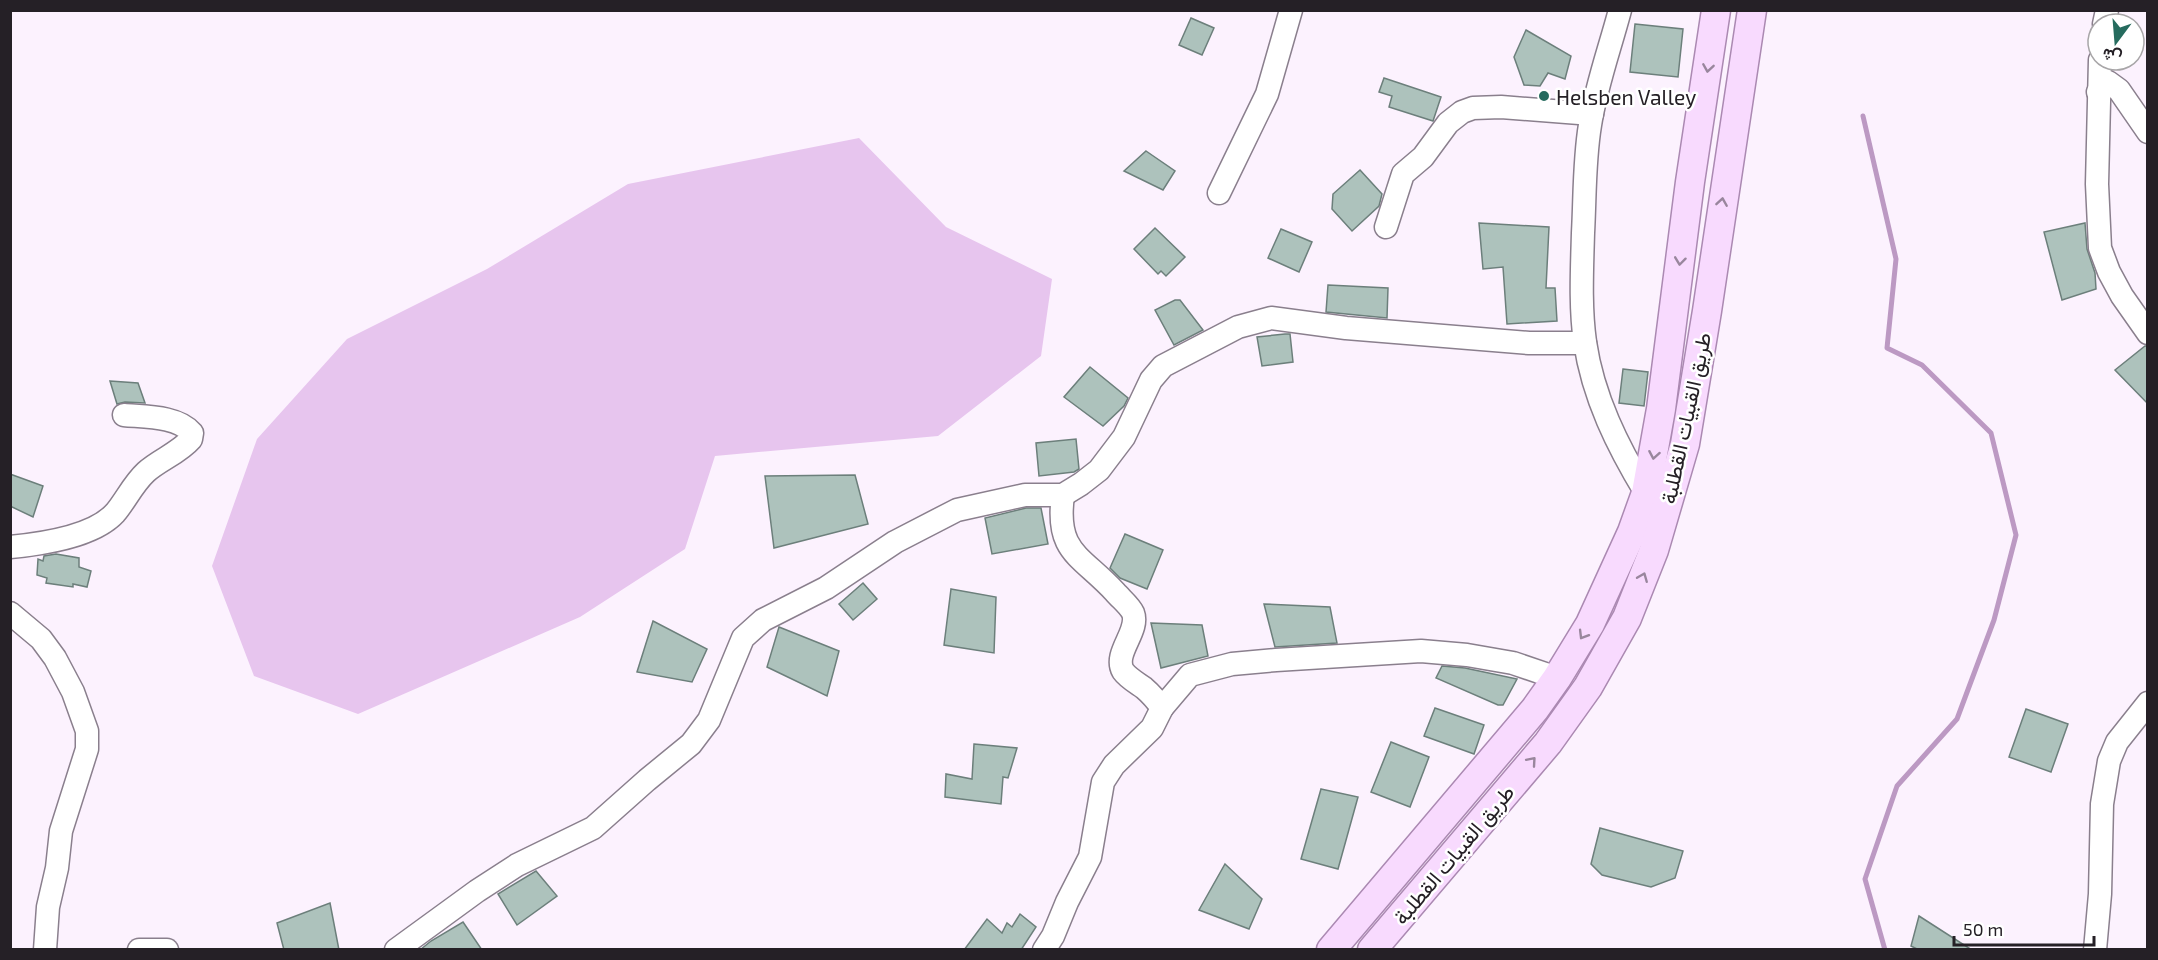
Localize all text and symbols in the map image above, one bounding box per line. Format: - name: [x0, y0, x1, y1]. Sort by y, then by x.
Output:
- north arrow: [2086, 12, 2146, 72]
- text: ش: [2100, 44, 2124, 69]
- one-way arrow: [1702, 64, 1714, 73]
- place label: Helsben Valley: [1556, 84, 1696, 109]
- marker: Helsben Valley: [1537, 89, 1551, 103]
- one-way arrow: [1716, 198, 1728, 207]
- one-way arrow: [1675, 257, 1687, 266]
- street label: طريق القبيات القطلبة: [1655, 330, 1717, 506]
- one-way arrow: [1648, 449, 1661, 459]
- one-way arrow: [1636, 572, 1648, 583]
- one-way arrow: [1578, 629, 1590, 639]
- one-way arrow: [1525, 757, 1536, 768]
- street label: طريق القبيات القطلبة: [1387, 779, 1520, 930]
- scale bar: [1954, 909, 2094, 947]
- text: 50 m: [1963, 918, 2003, 940]

